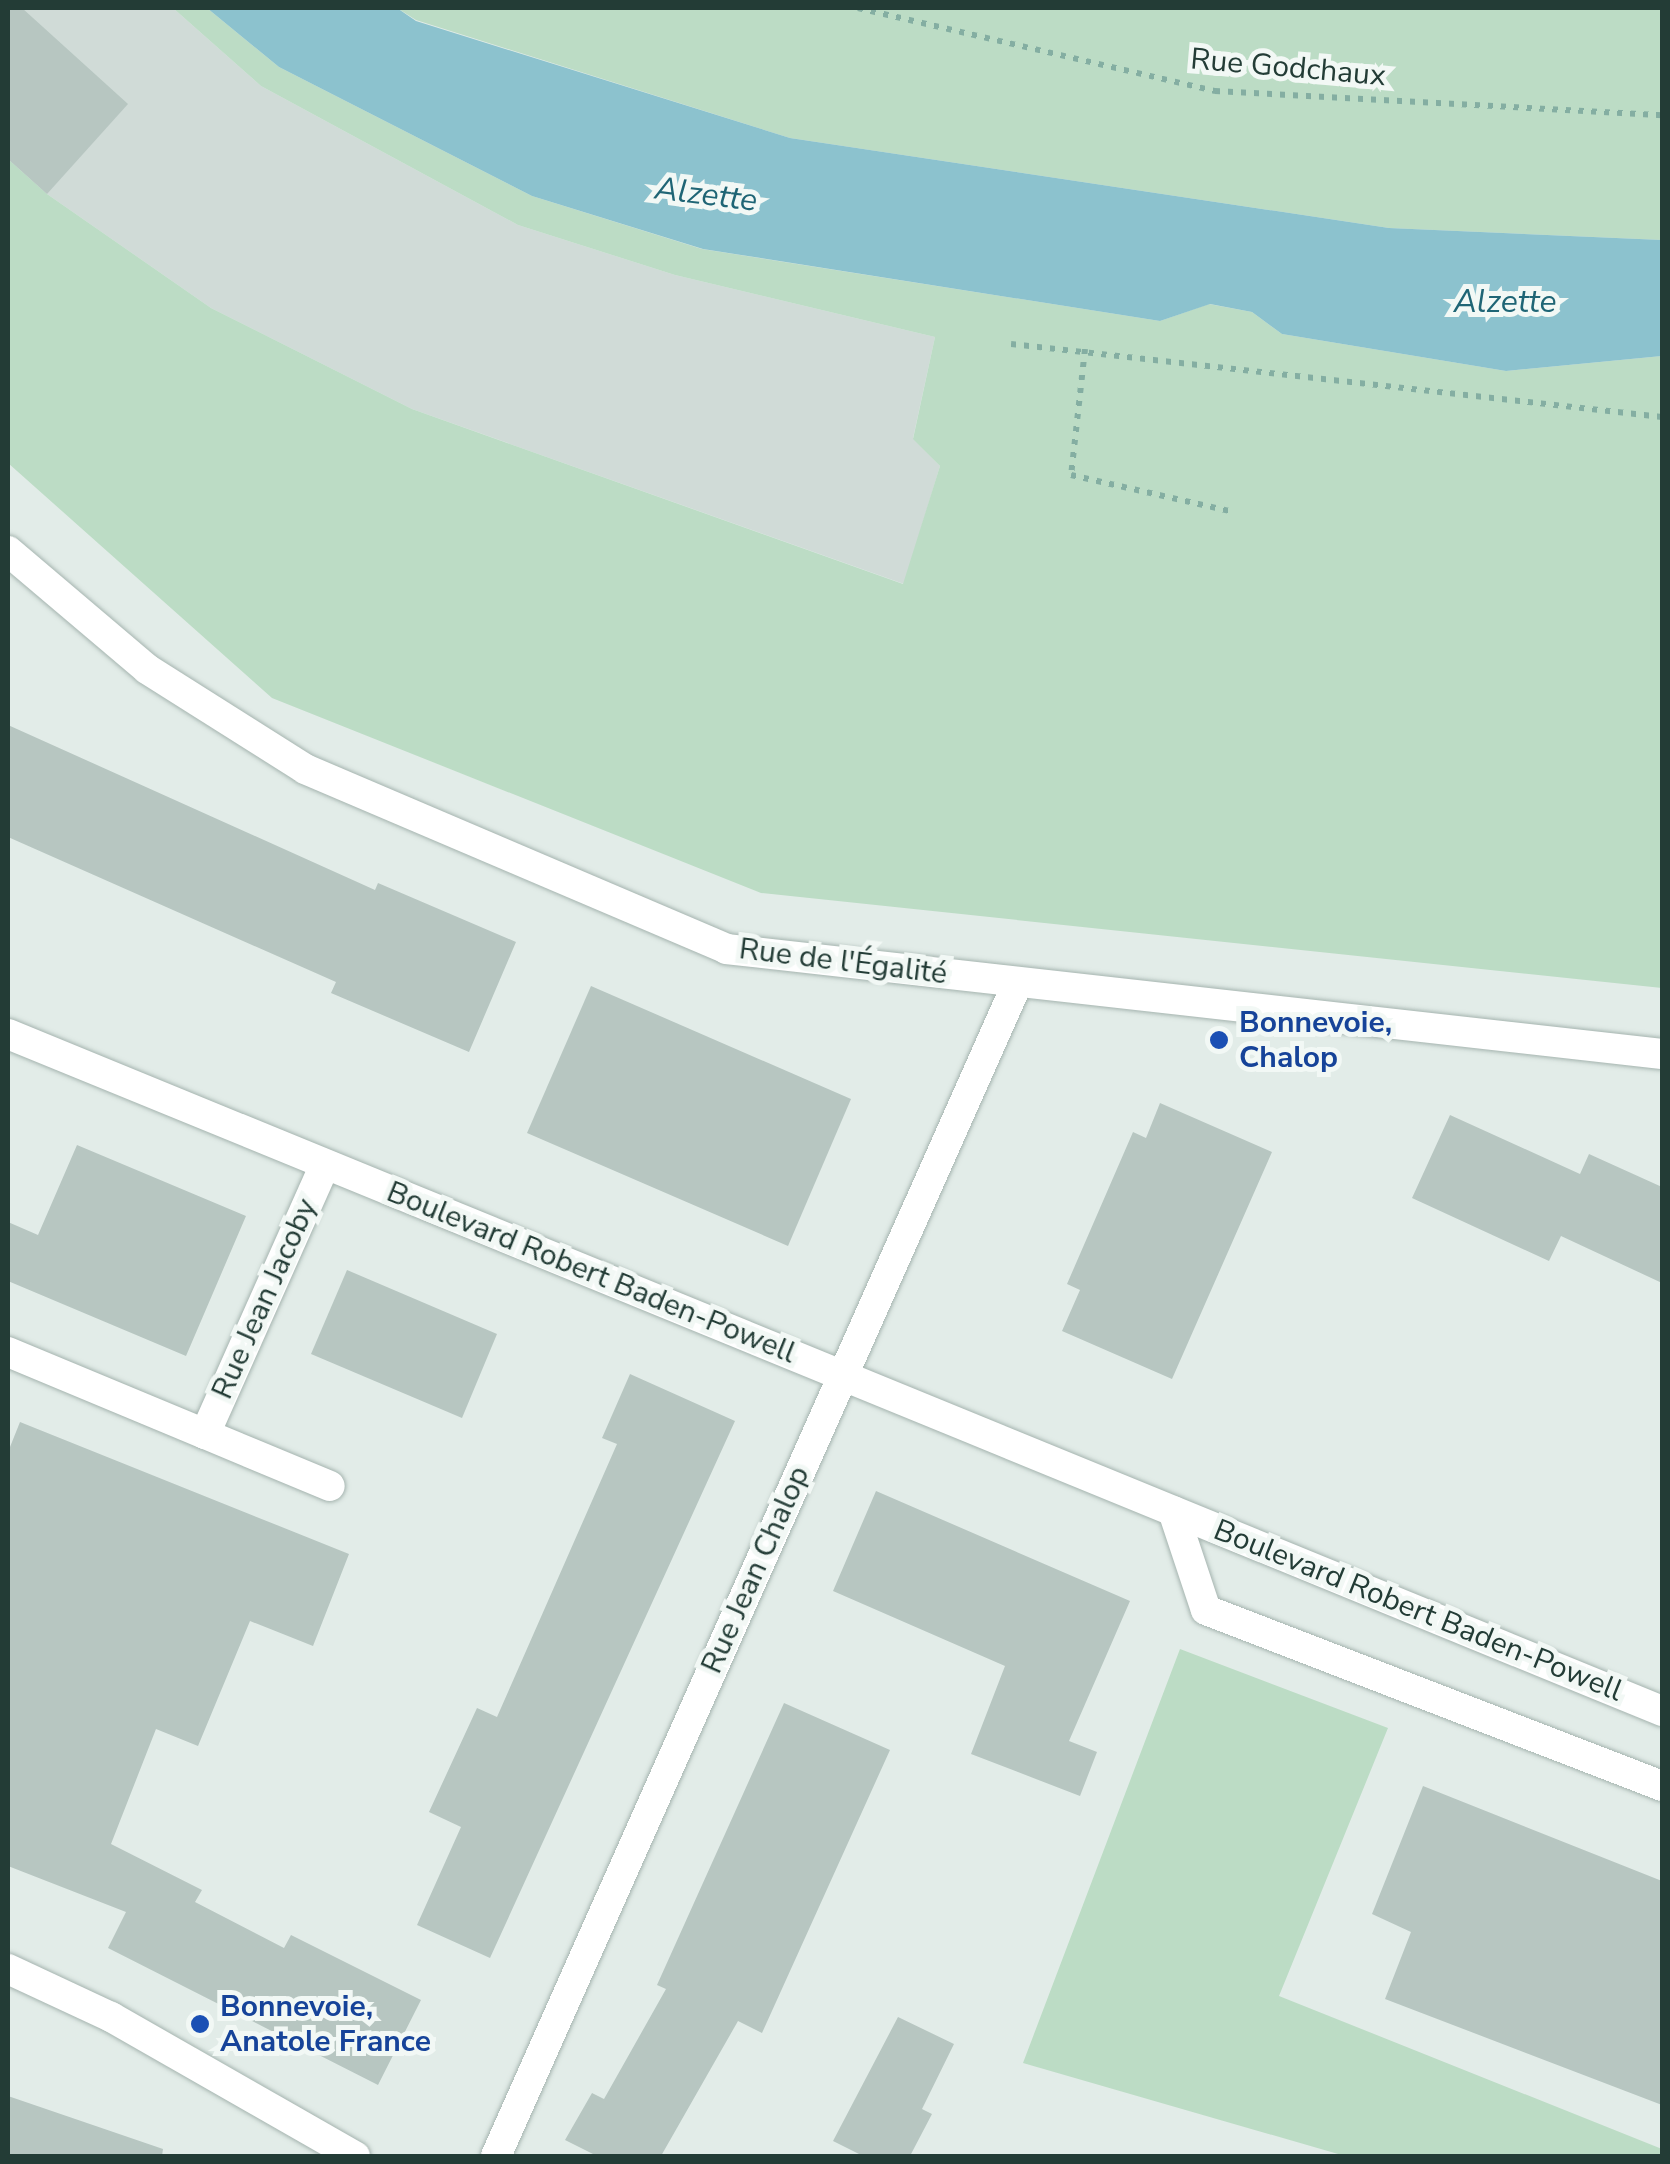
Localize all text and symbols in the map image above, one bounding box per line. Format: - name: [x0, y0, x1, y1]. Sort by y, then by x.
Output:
- street label: Rue Godchaux: [1189, 42, 1387, 94]
- water label: Alzette: [652, 170, 760, 220]
- water label: Alzette: [1453, 283, 1557, 321]
- street label: Rue de l'Égalité: [737, 931, 949, 993]
- place label: Bonnevoie, Chalop: [1239, 1005, 1392, 1076]
- marker: Bonnevoie, Chalop: [1208, 1029, 1230, 1051]
- street label: Boulevard Robert Baden-Powell: [381, 1174, 801, 1372]
- street label: Rue Jean Jacoby: [205, 1193, 325, 1405]
- street label: Rue Jean Chalop: [694, 1461, 818, 1679]
- street label: Boulevard Robert Baden-Powell: [1208, 1512, 1628, 1710]
- place label: Bonnevoie, Anatole France: [220, 1989, 431, 2060]
- marker: Bonnevoie, Anatole France: [189, 2013, 211, 2035]

